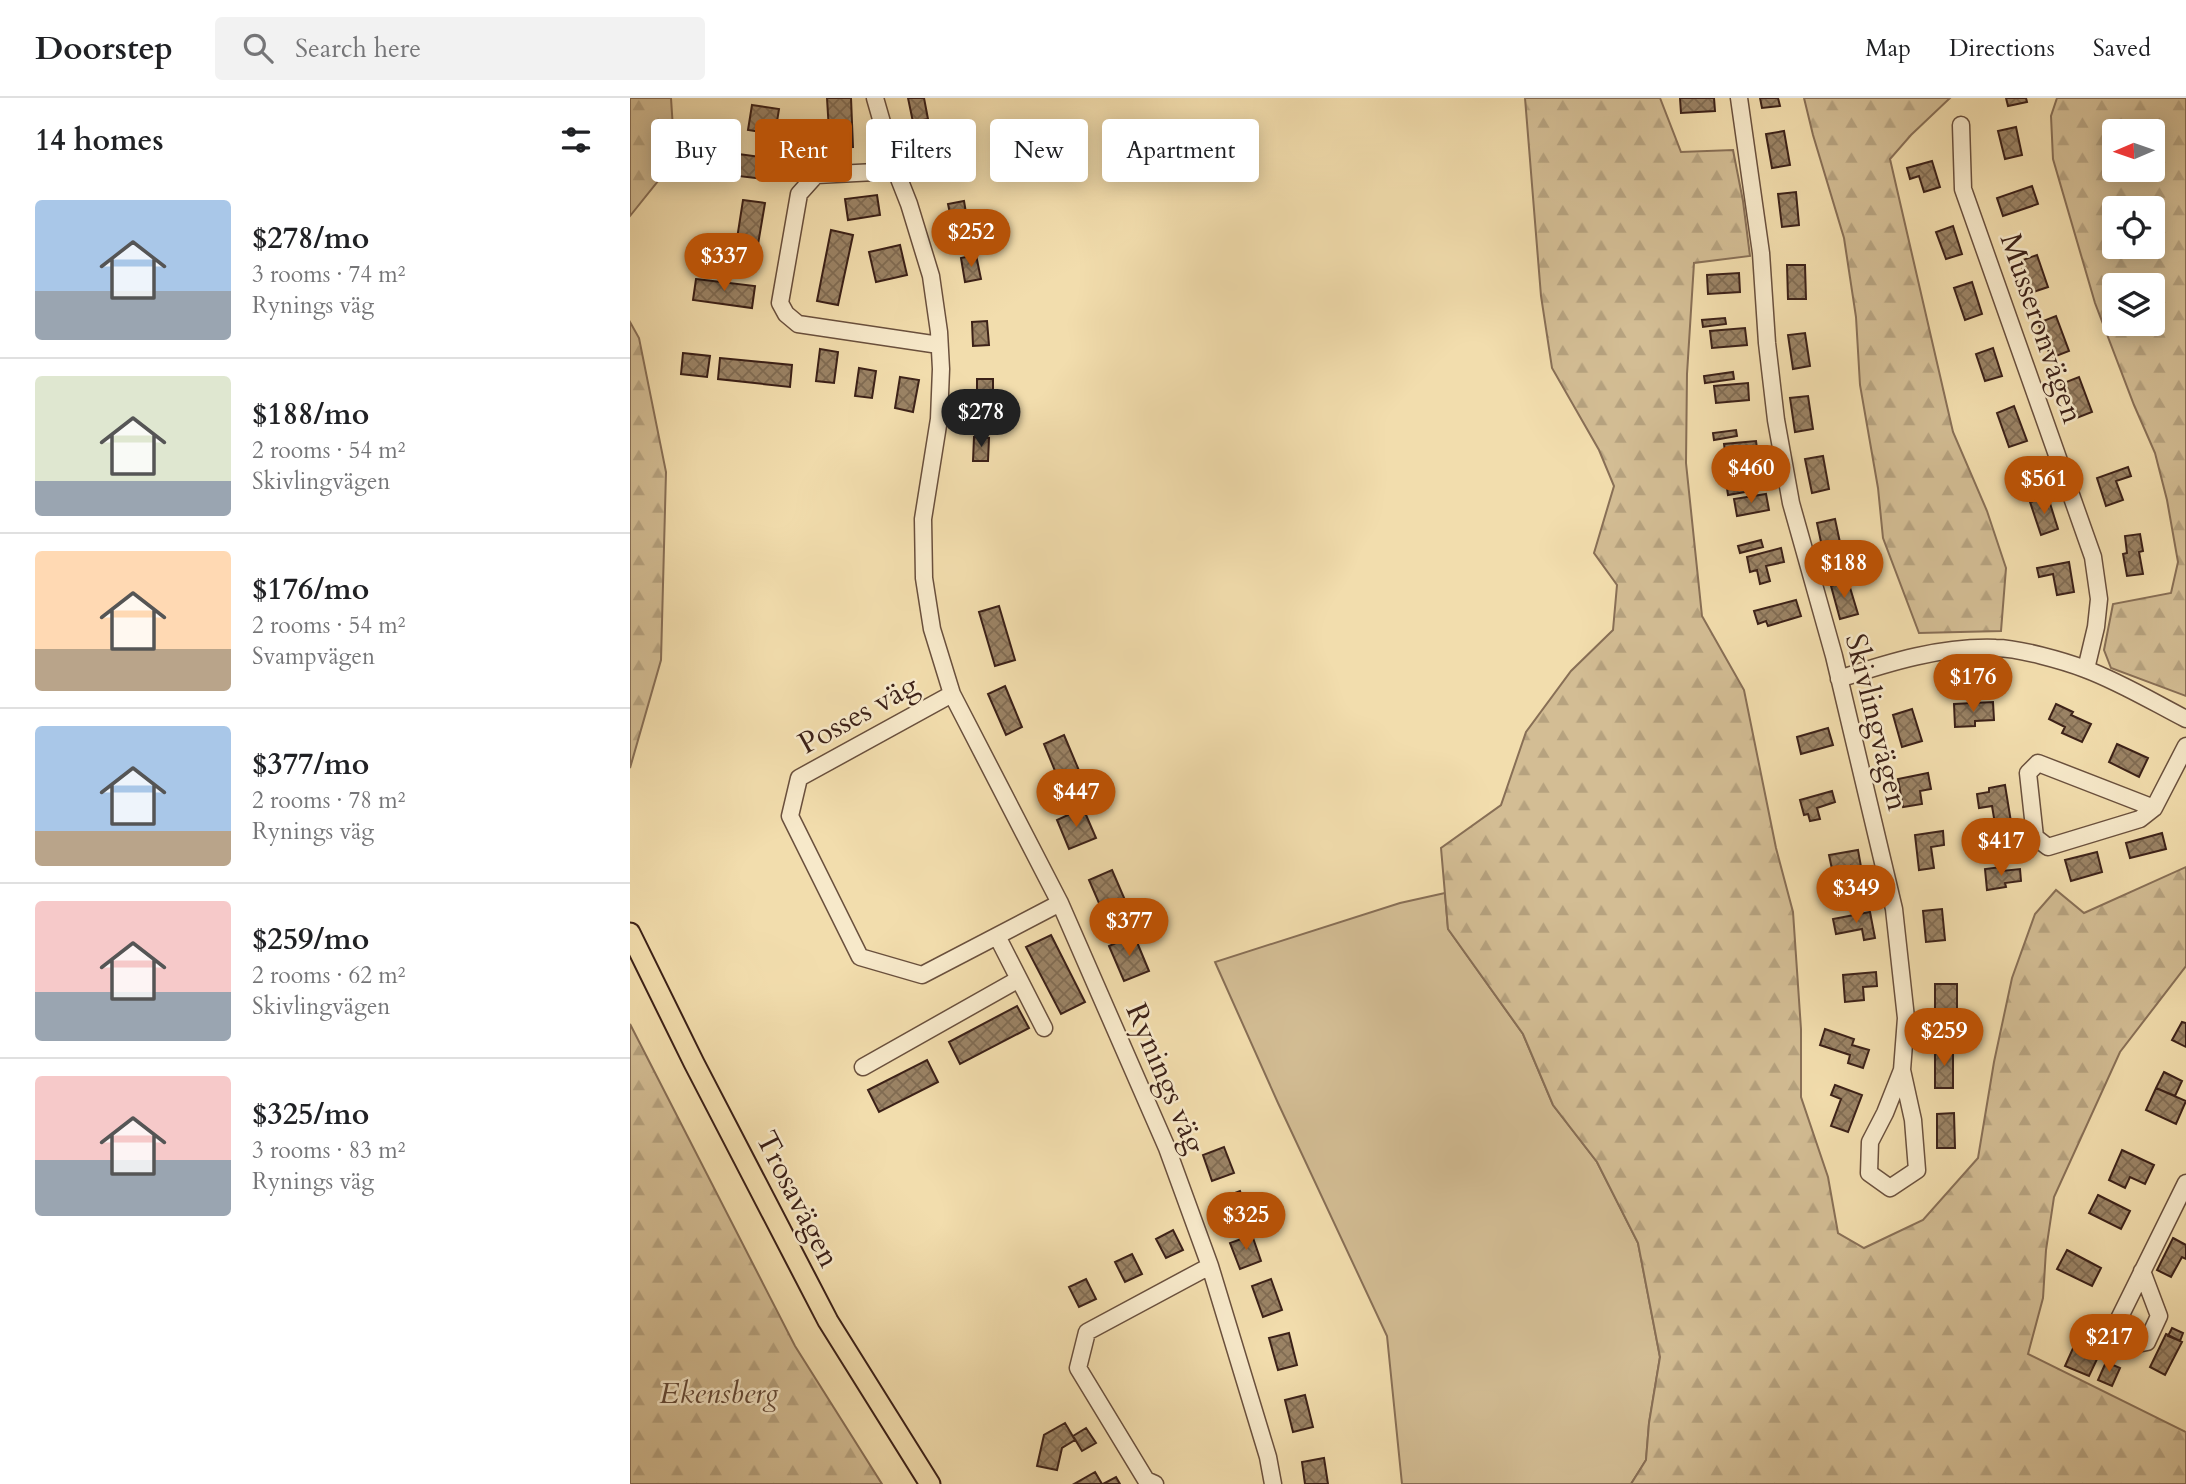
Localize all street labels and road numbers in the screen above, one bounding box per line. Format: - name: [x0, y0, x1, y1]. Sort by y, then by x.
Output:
- street label: Musseronvägen: [1990, 228, 2093, 429]
- street label: Skivlingvägen: [1835, 630, 1918, 815]
- street label: Posses väg: [791, 665, 926, 764]
- street label: Rynings väg: [1116, 997, 1216, 1160]
- street label: Trosavägen: [746, 1124, 849, 1274]

